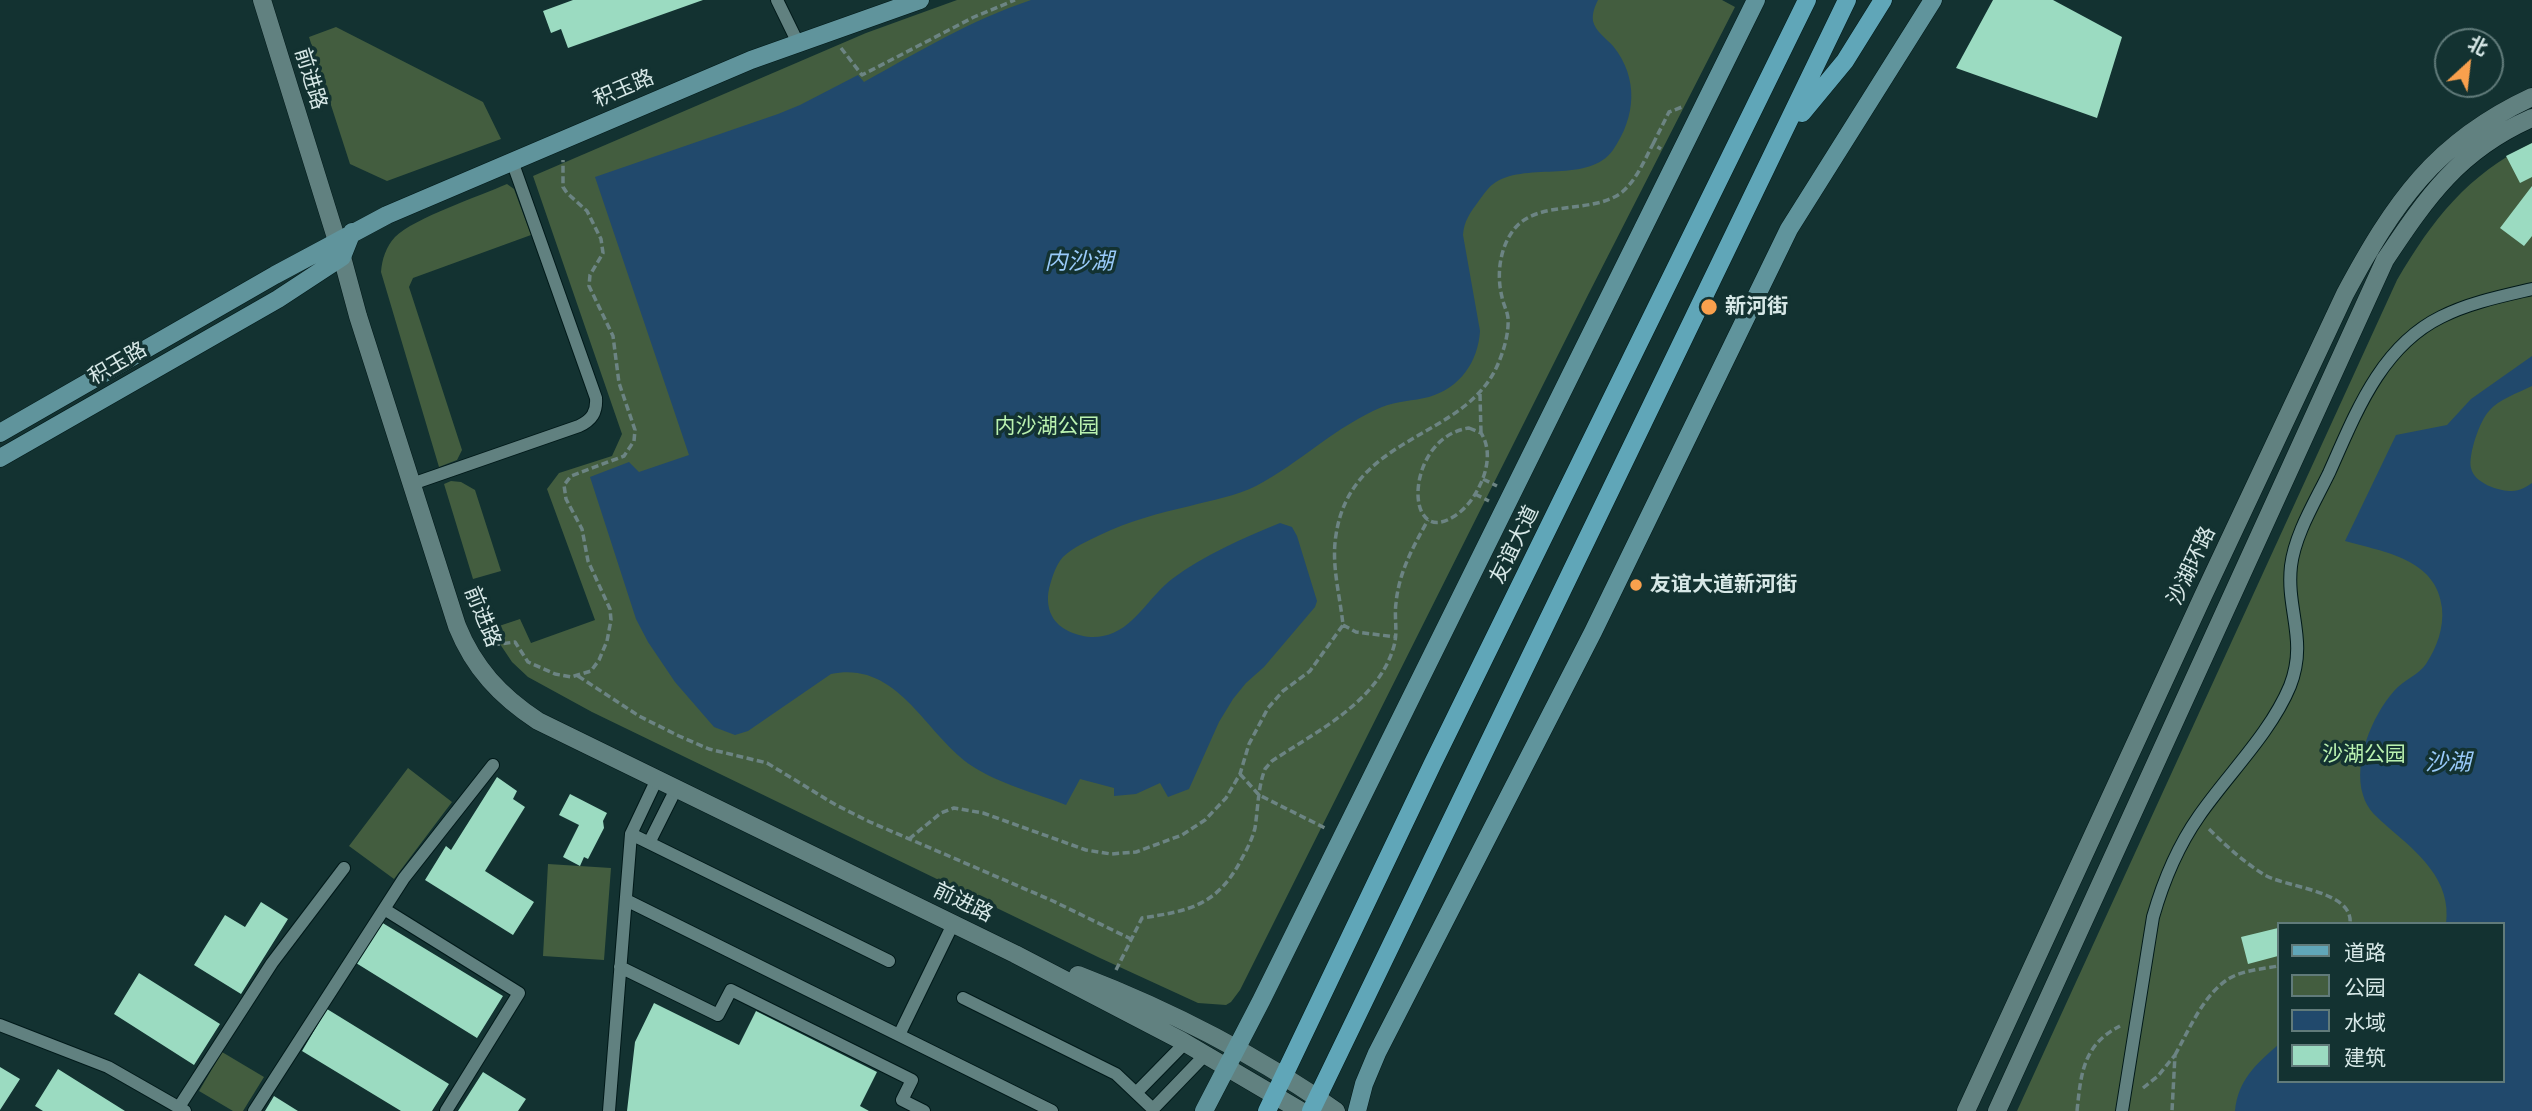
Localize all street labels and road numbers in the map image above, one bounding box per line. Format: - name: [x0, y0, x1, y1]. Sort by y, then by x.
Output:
- street label: 前进路: [289, 45, 331, 113]
- street label: 积玉路: [590, 65, 658, 113]
- street label: 积玉路: [84, 337, 152, 391]
- street label: 友谊大道: [1485, 502, 1545, 588]
- street label: 沙湖环路: [2163, 523, 2221, 609]
- street label: 前进路: [459, 583, 505, 651]
- street label: 前进路: [929, 878, 997, 928]

